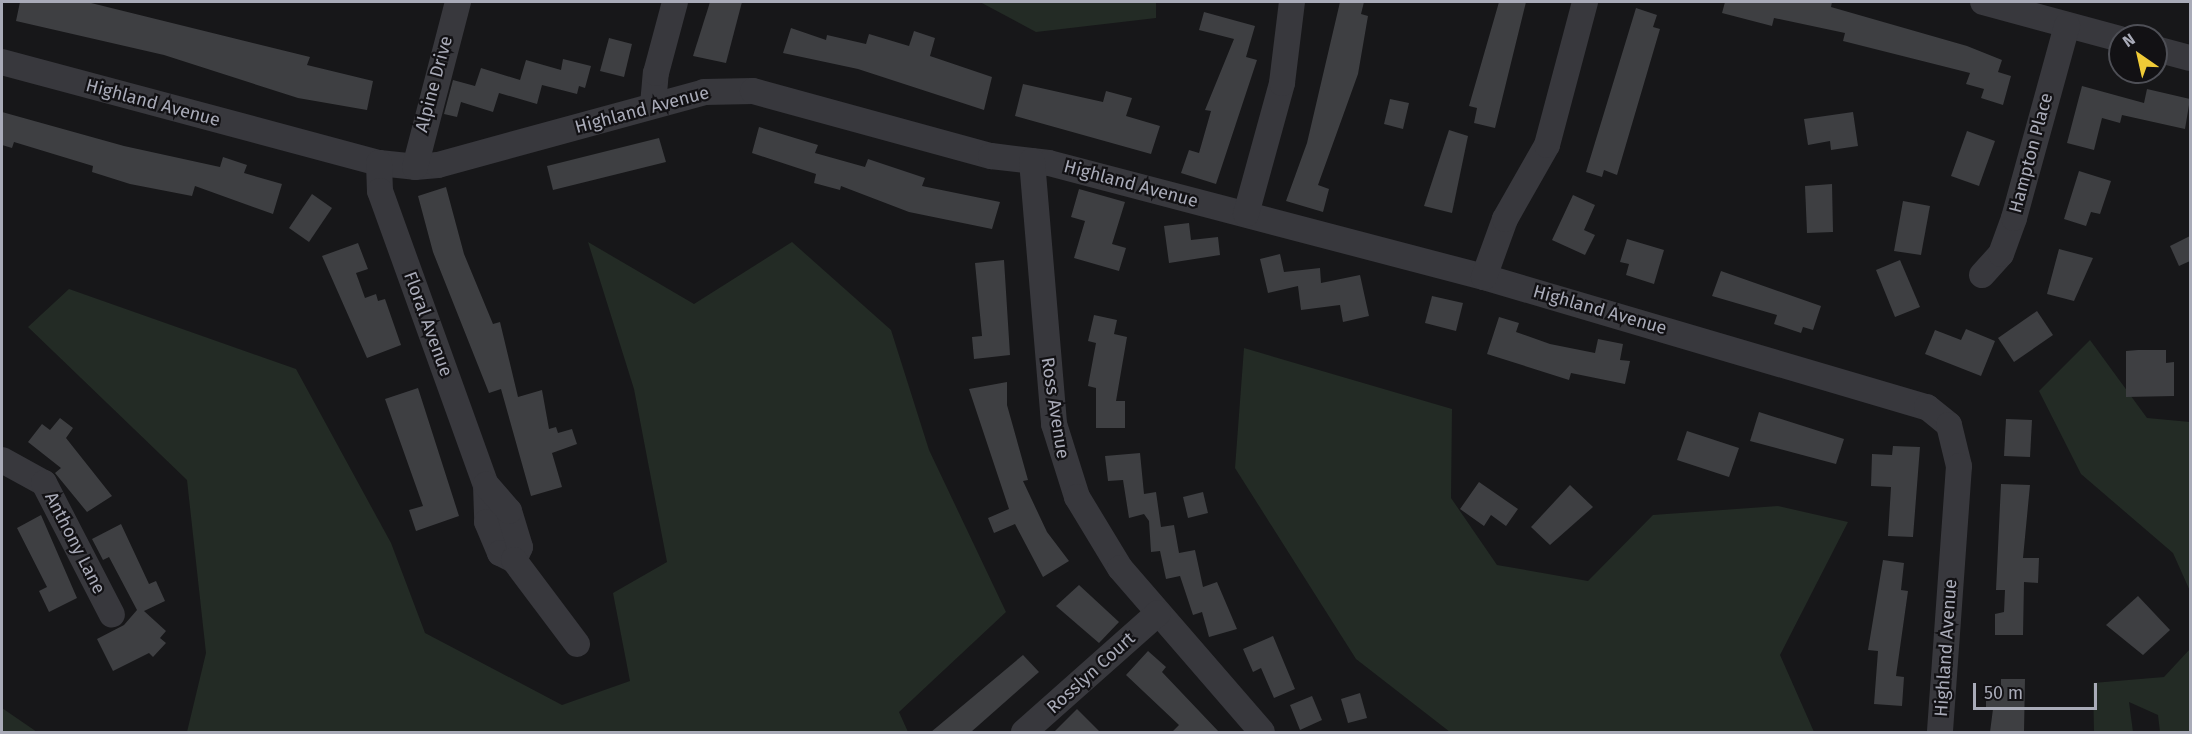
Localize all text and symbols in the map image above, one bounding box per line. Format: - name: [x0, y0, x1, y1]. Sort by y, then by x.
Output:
- north arrow: [2108, 24, 2168, 84]
- text: N: [2119, 29, 2138, 51]
- street label: Alpine Drive: [411, 34, 457, 134]
- street label: Highland Avenue: [84, 75, 222, 131]
- street label: Highland Avenue: [573, 82, 711, 138]
- street label: Hampton Place: [2005, 91, 2057, 215]
- street label: Highland Avenue: [1062, 156, 1200, 212]
- street label: Floral Avenue: [399, 269, 457, 379]
- street label: Highland Avenue: [1531, 281, 1669, 339]
- street label: Ross Avenue: [1036, 356, 1074, 460]
- street label: Anthony Lane: [40, 488, 110, 598]
- street label: Highland Avenue: [1930, 578, 1962, 718]
- street label: Rosslyn Court: [1042, 628, 1140, 718]
- scale bar: [1976, 671, 2100, 709]
- text: 50 m: [1984, 682, 2023, 704]

